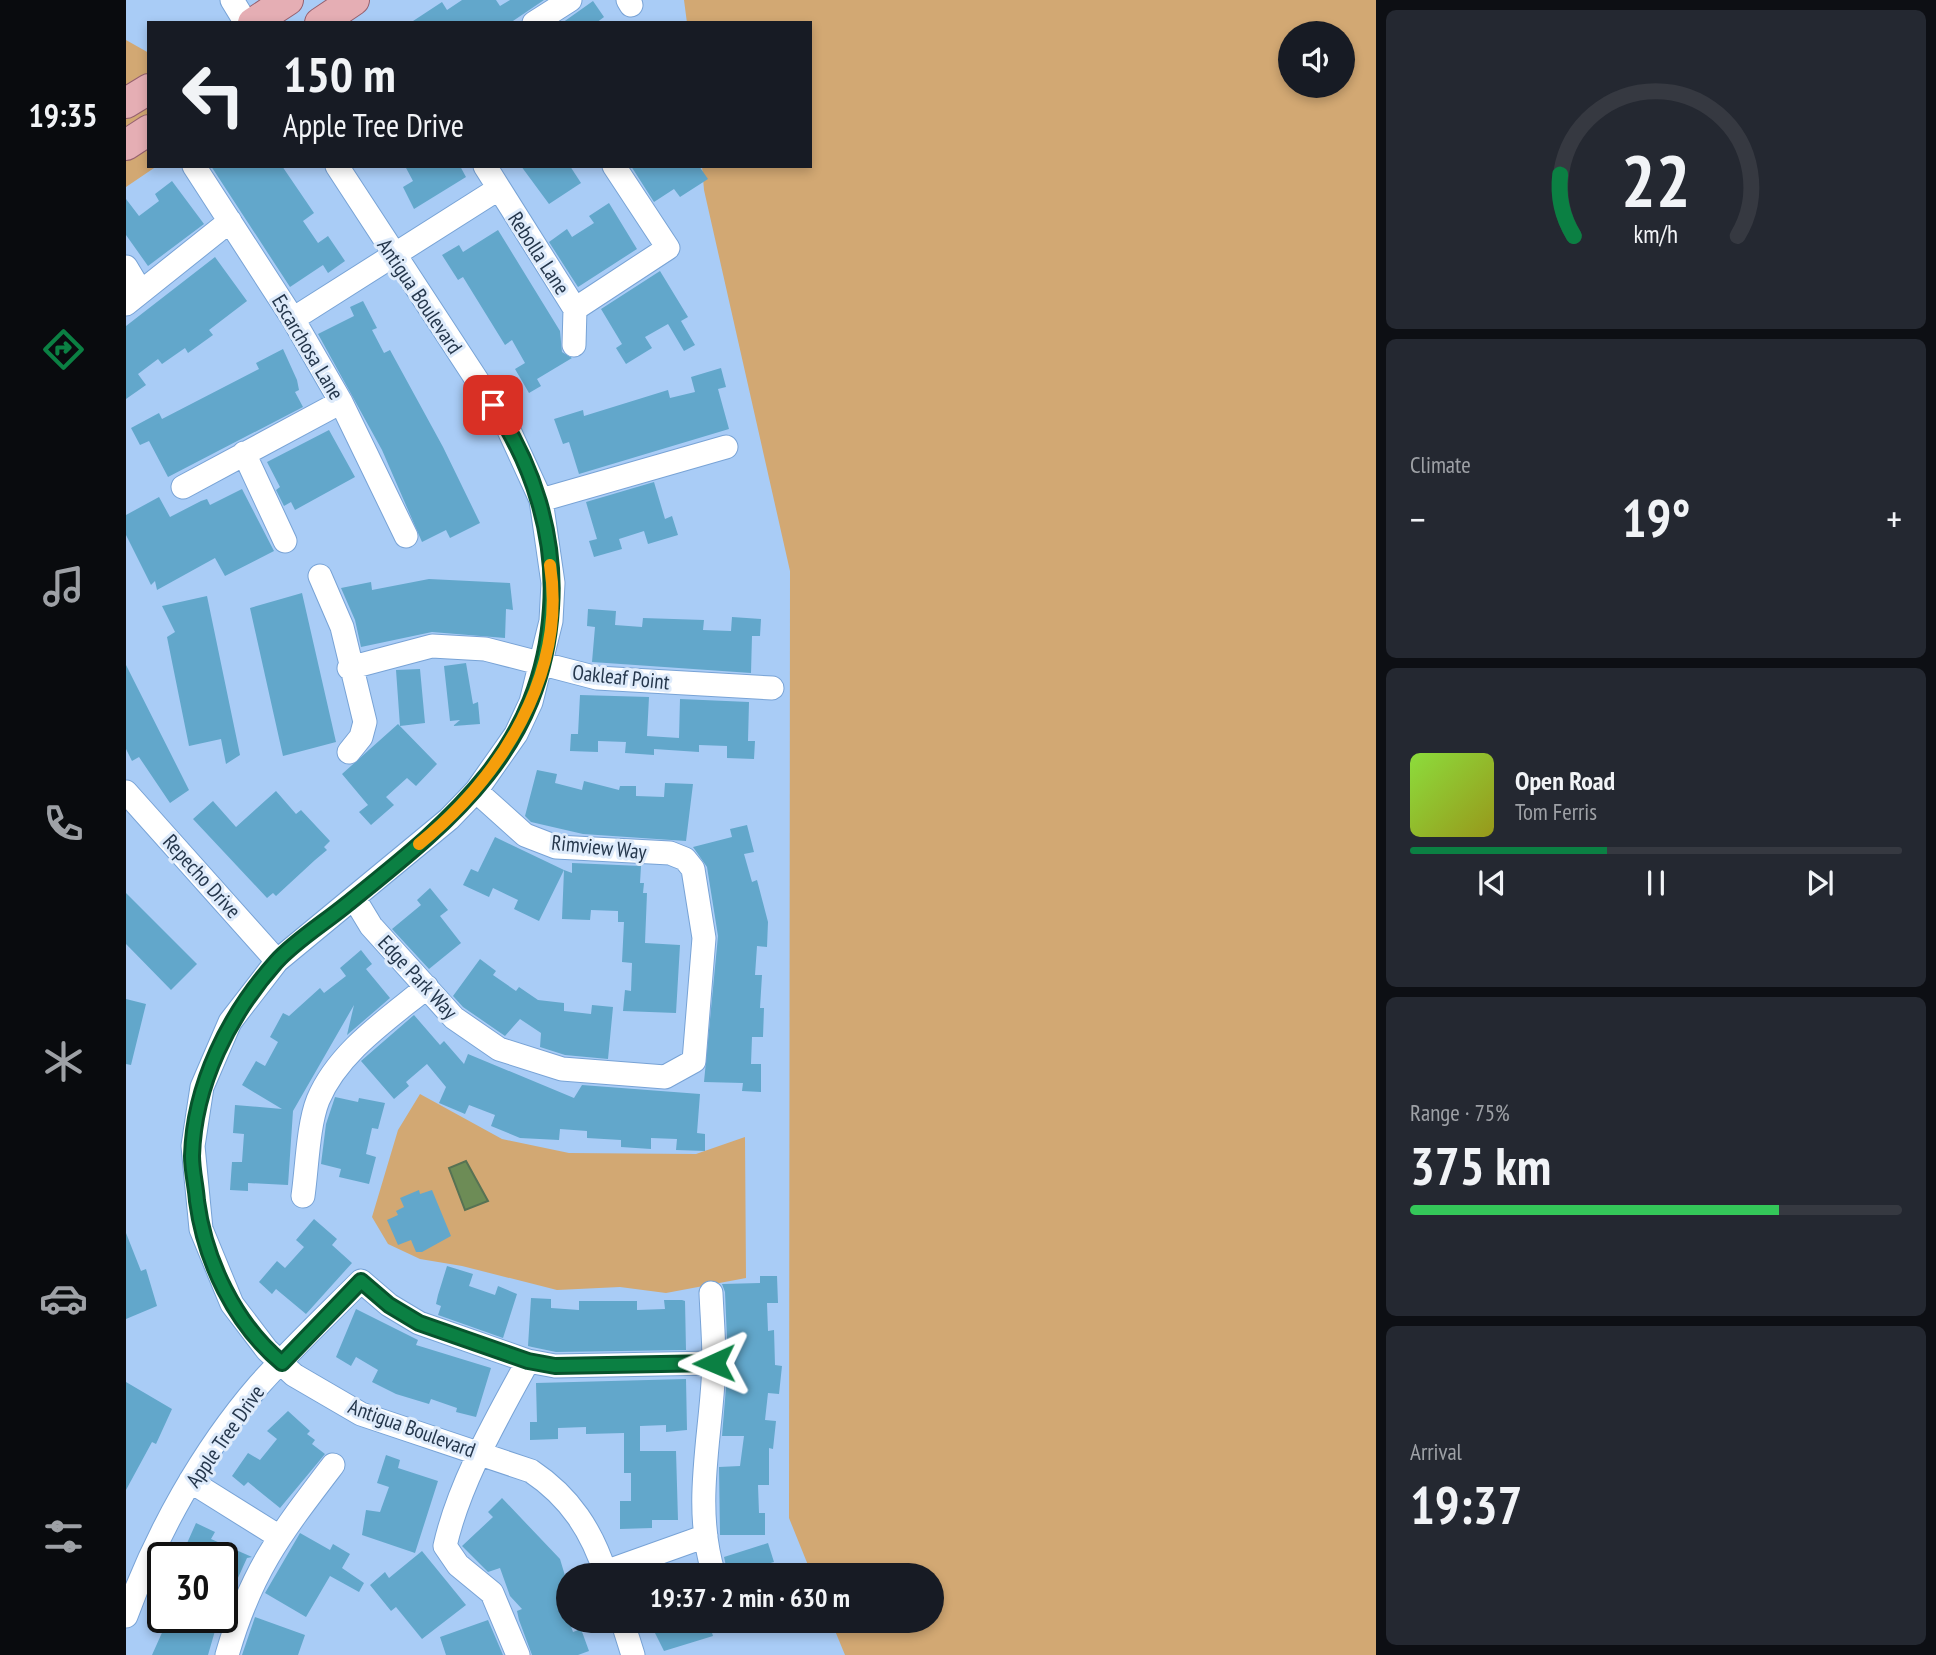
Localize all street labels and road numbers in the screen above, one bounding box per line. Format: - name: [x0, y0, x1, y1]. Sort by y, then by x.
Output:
- street label: Rebolla Lane: [502, 206, 576, 300]
- street label: Antigua Boulevard: [372, 233, 468, 359]
- street label: Escarchosa Lane: [266, 289, 350, 405]
- street label: Oakleaf Point: [571, 658, 671, 696]
- street label: Repecho Drive: [157, 828, 247, 924]
- street label: Rimview Way: [550, 829, 648, 865]
- street label: Edge Park Way: [372, 929, 464, 1025]
- street label: Apple Tree Drive: [180, 1380, 270, 1492]
- street label: Antigua Boulevard: [345, 1393, 479, 1463]

